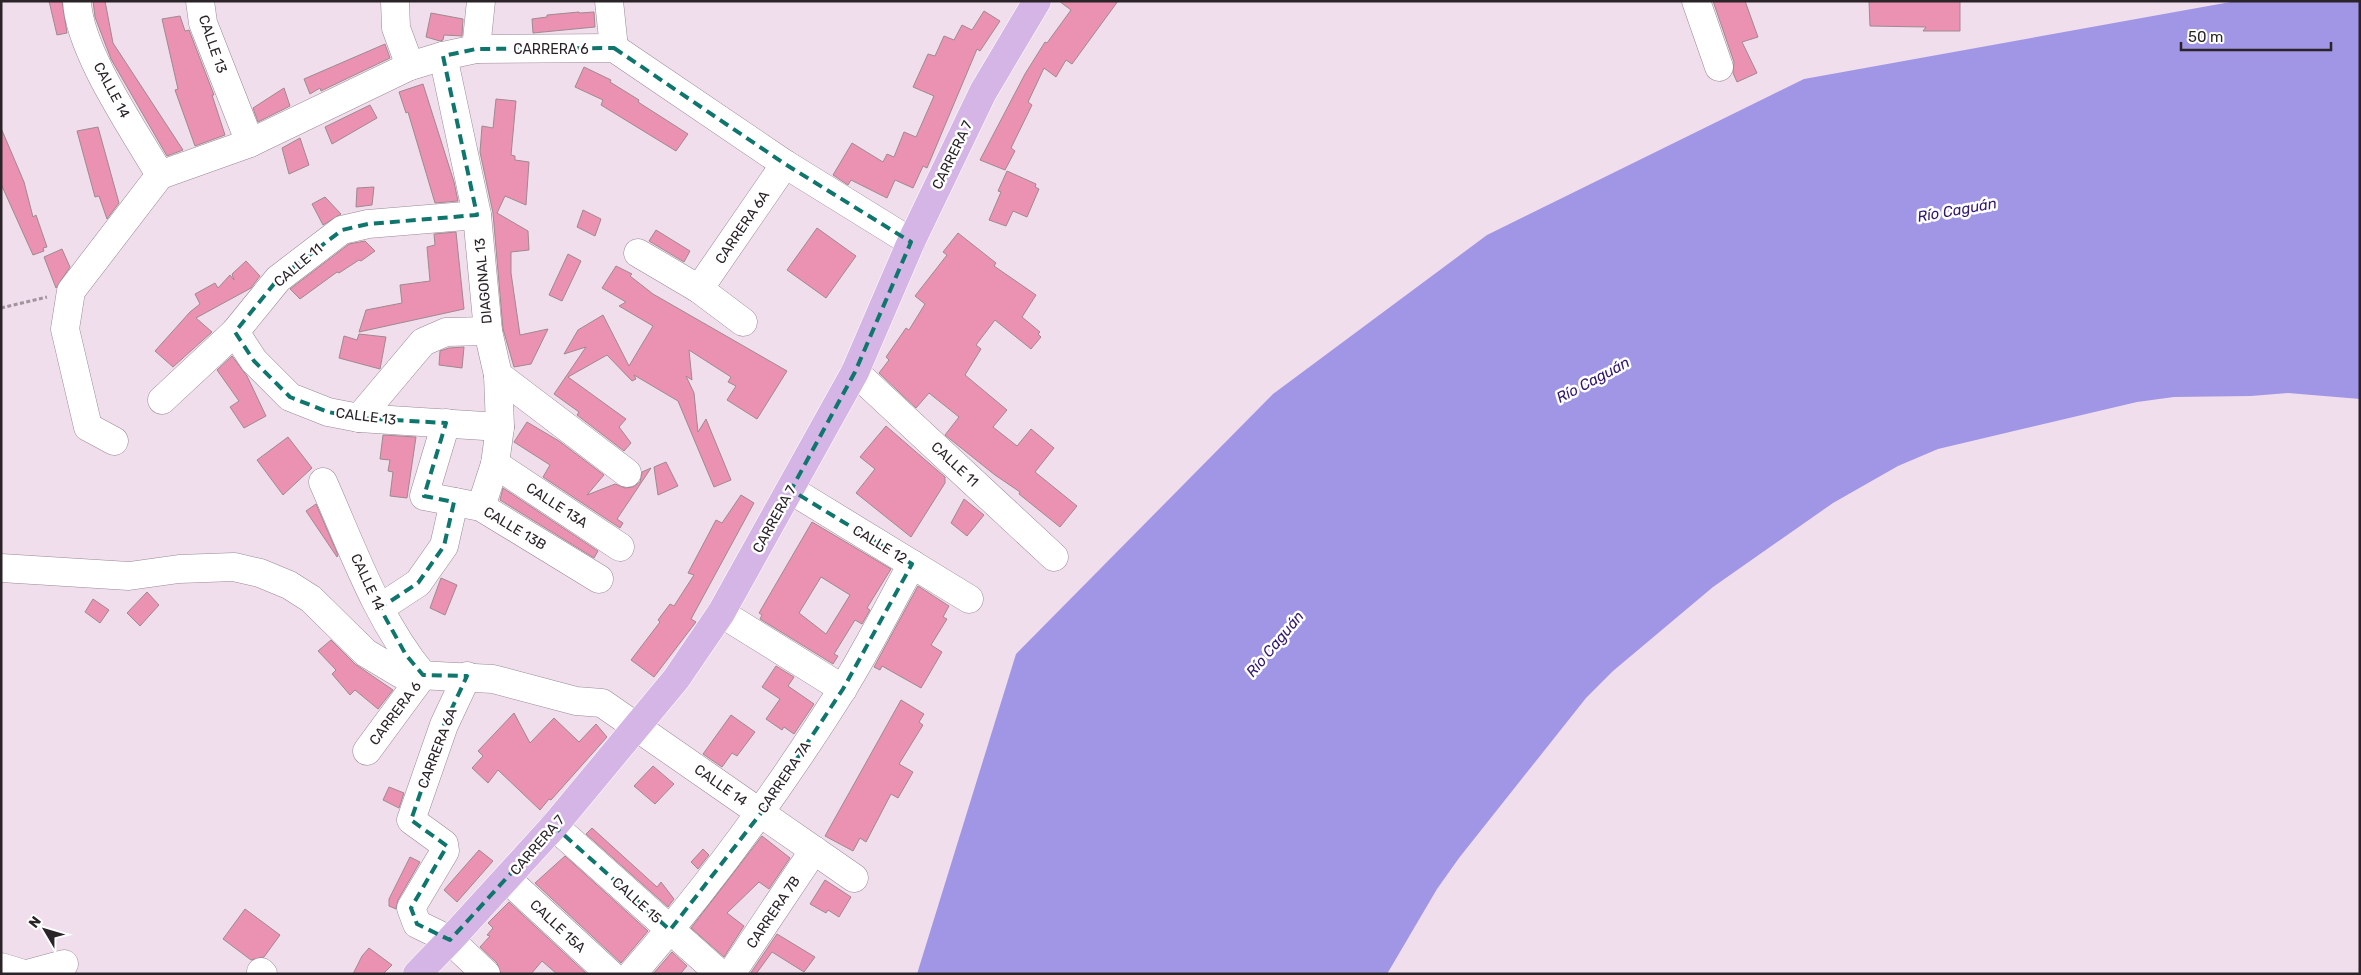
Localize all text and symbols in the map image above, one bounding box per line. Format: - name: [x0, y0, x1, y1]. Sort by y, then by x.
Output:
- street label: CALLE 13: [195, 13, 230, 76]
- scale bar: [2181, 20, 2331, 52]
- text: 50 m: [2188, 28, 2223, 46]
- street label: CARRERA 6: [513, 41, 589, 58]
- street label: CALLE 14: [90, 59, 134, 121]
- street label: CARRERA 7: [929, 118, 976, 192]
- street label: CARRERA 6A: [712, 187, 774, 267]
- water label: Río Caguán: [1916, 194, 1998, 226]
- street label: DIAGONAL 13: [471, 237, 496, 325]
- street label: CALLE 11: [271, 240, 326, 291]
- water label: Río Caguán: [1553, 353, 1633, 407]
- street label: CALLE 13: [335, 404, 397, 429]
- street label: CALLE 11: [928, 438, 982, 490]
- street label: CALLE 13A: [523, 479, 591, 532]
- street label: CARRERA 7: [749, 483, 800, 556]
- street label: CALLE 13B: [480, 503, 549, 554]
- street label: CALLE 12: [849, 522, 910, 567]
- street label: CALLE 14: [347, 551, 388, 614]
- water label: Río Caguán: [1242, 607, 1308, 681]
- street label: CARRERA 6: [366, 678, 425, 749]
- street label: CARRERA 6A: [414, 705, 461, 791]
- street label: CARRERA 7A: [754, 738, 815, 816]
- street label: CALLE 14: [691, 761, 751, 810]
- street label: CARRERA 7: [507, 812, 568, 879]
- street label: CARRERA 7B: [743, 873, 804, 952]
- street label: CALLE 15: [608, 874, 665, 927]
- street label: CALLE 15A: [526, 896, 589, 957]
- north arrow: [20, 905, 70, 955]
- text: N: [25, 913, 45, 932]

